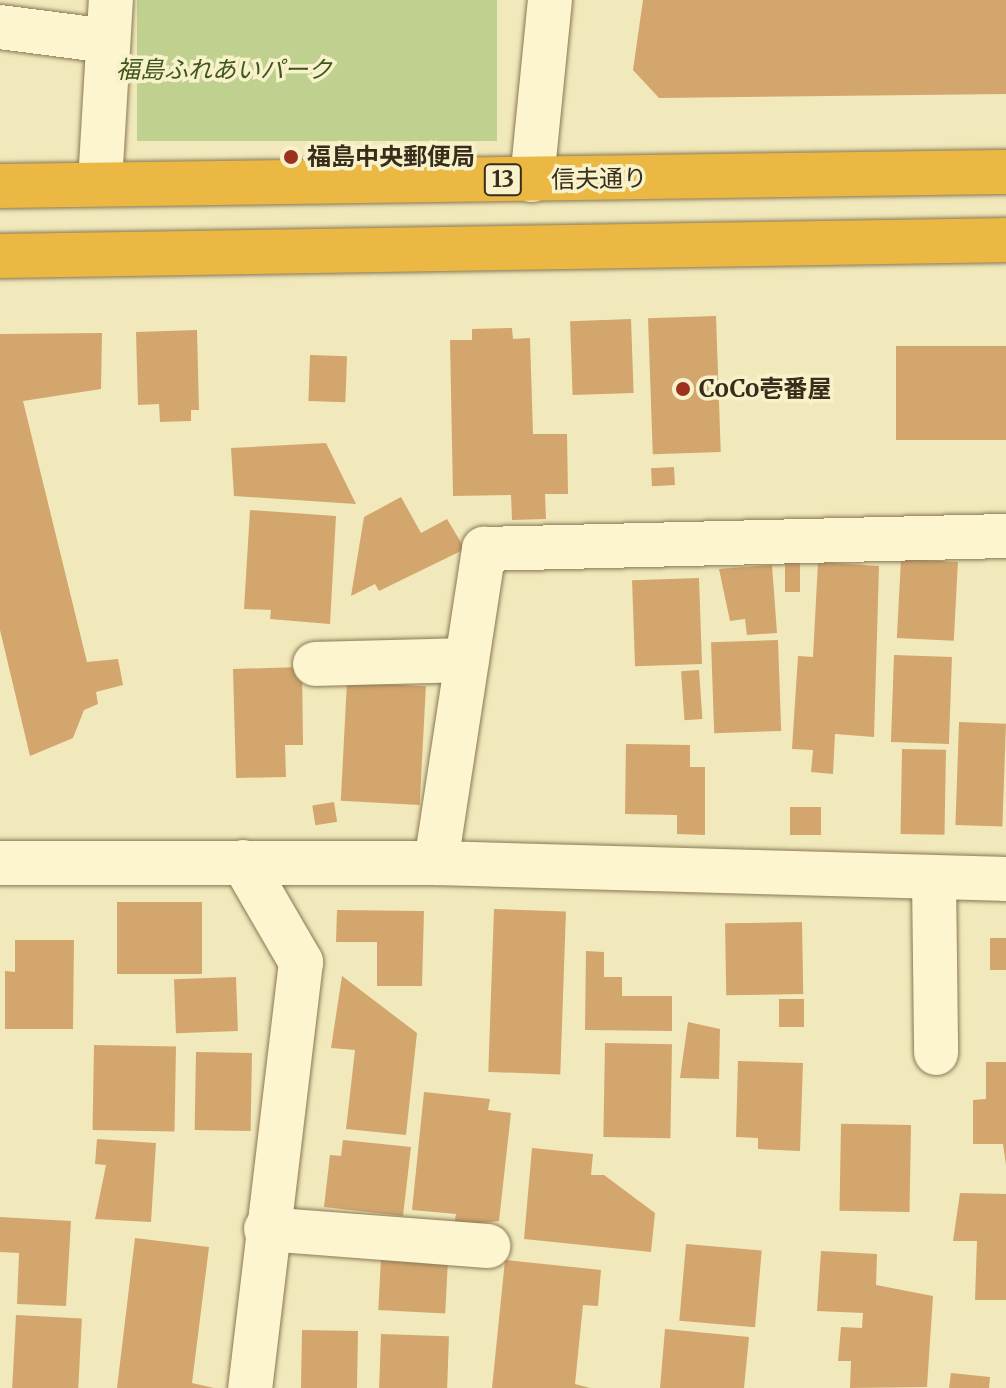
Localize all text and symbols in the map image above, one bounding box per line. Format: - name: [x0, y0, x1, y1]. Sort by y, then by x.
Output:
- park label: 福島ふれあいパーク: [116, 56, 332, 84]
- place label: 福島中央郵便局: [307, 143, 475, 171]
- marker: 福島中央郵便局: [282, 148, 300, 166]
- road number: 13: [483, 162, 523, 198]
- street label: 信夫通り: [551, 164, 647, 194]
- place label: CoCo壱番屋: [699, 375, 831, 403]
- marker: CoCo壱番屋: [674, 380, 692, 398]

